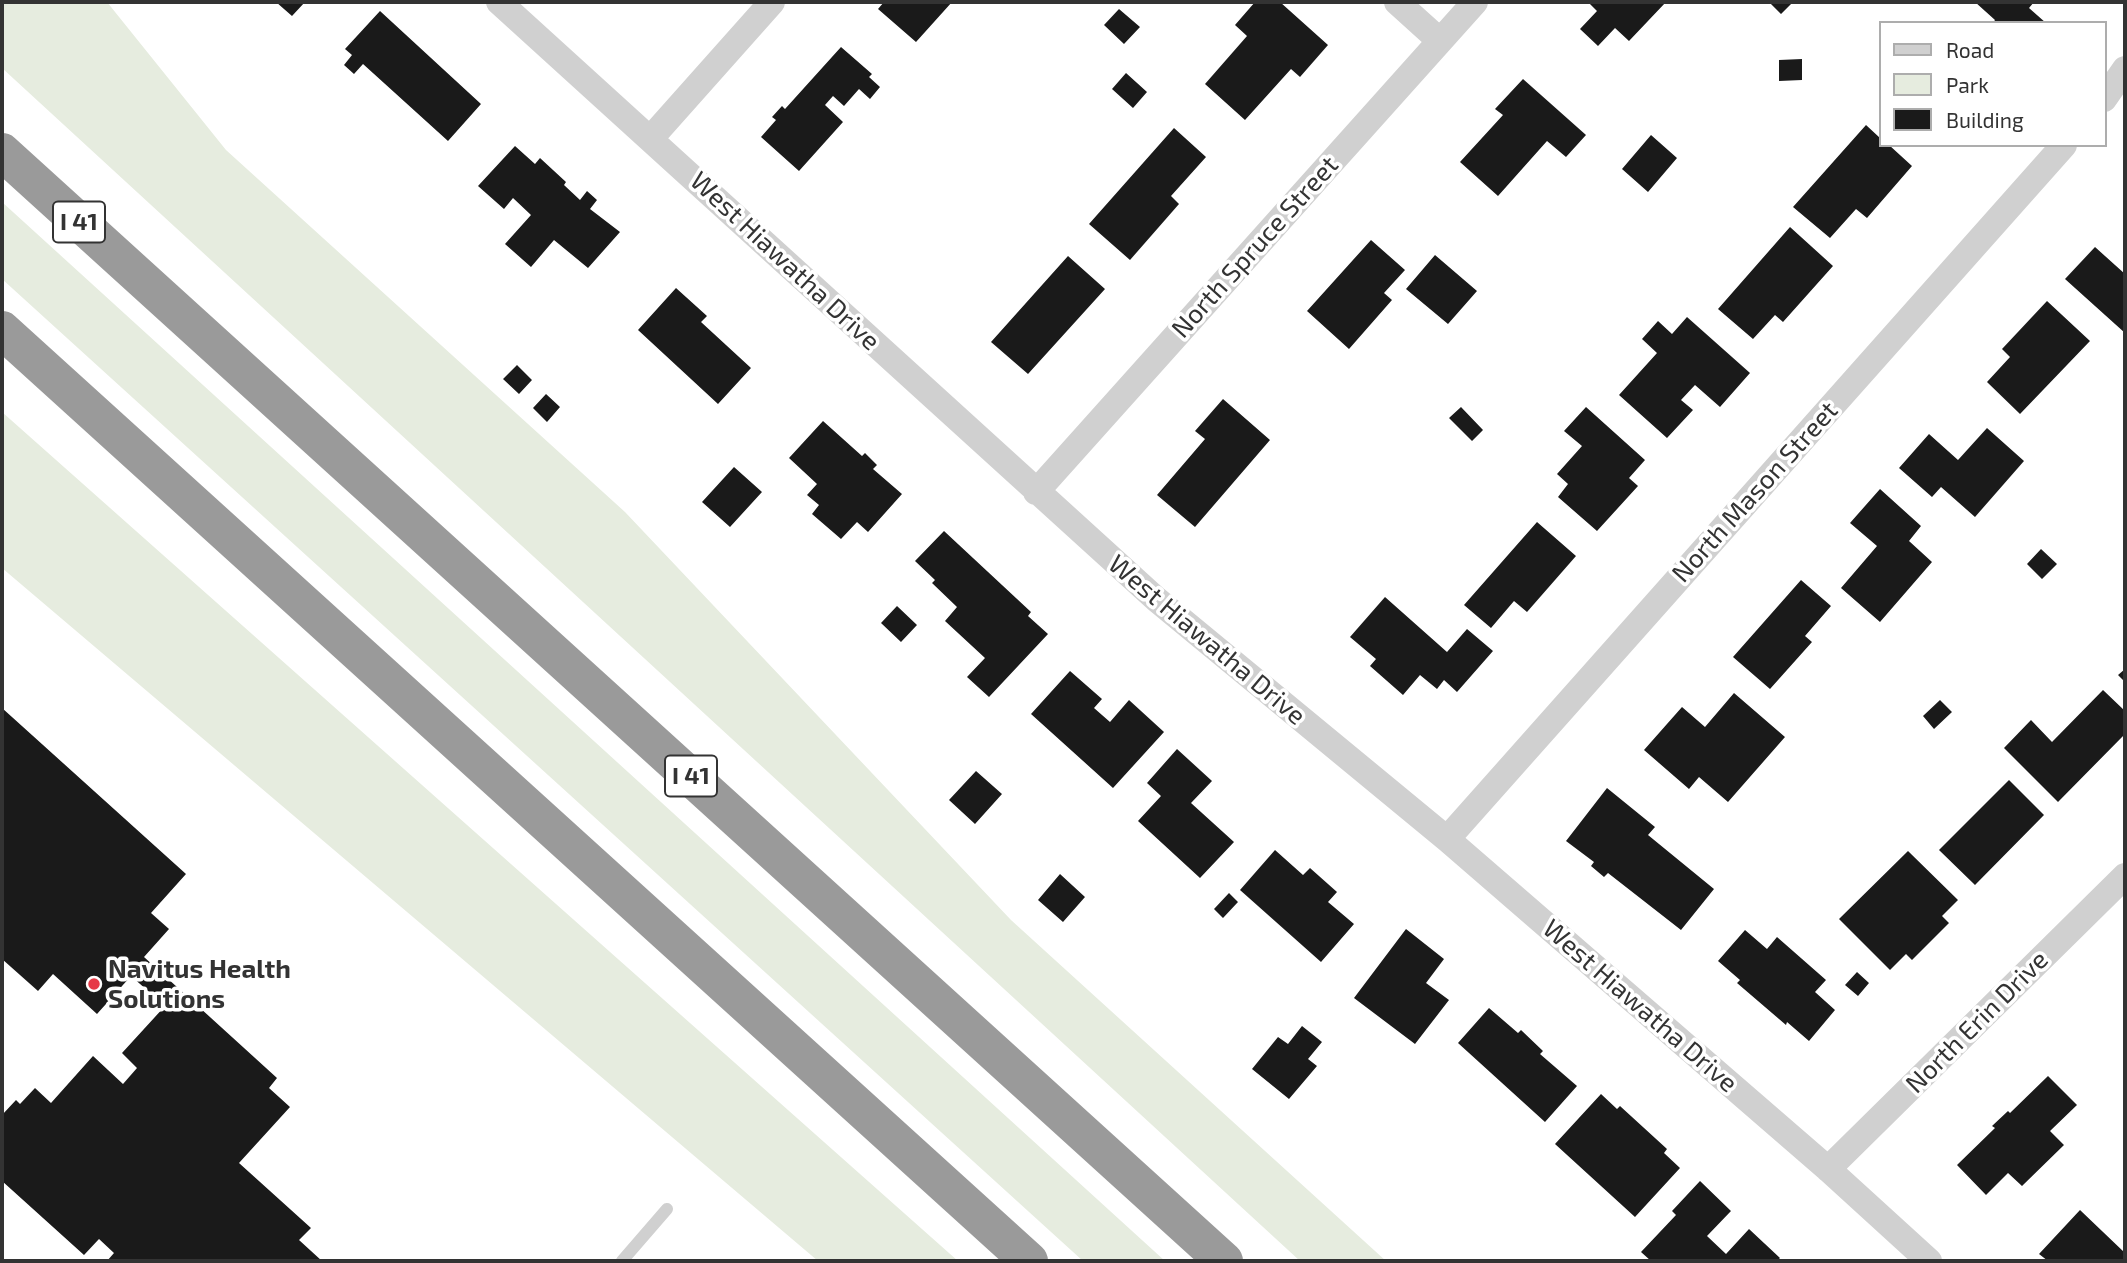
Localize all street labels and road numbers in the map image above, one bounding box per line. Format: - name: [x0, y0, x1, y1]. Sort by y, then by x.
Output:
- street label: North Spruce Street: [1165, 150, 1345, 344]
- street label: West Hiawatha Drive: [684, 165, 886, 357]
- road number: I 41: [53, 202, 105, 243]
- street label: North Mason Street: [1666, 395, 1844, 589]
- street label: West Hiawatha Drive: [1102, 548, 1312, 732]
- road number: I 41: [665, 756, 717, 796]
- street label: West Hiawatha Drive: [1536, 913, 1744, 1099]
- street label: North Erin Drive: [1899, 944, 2055, 1100]

